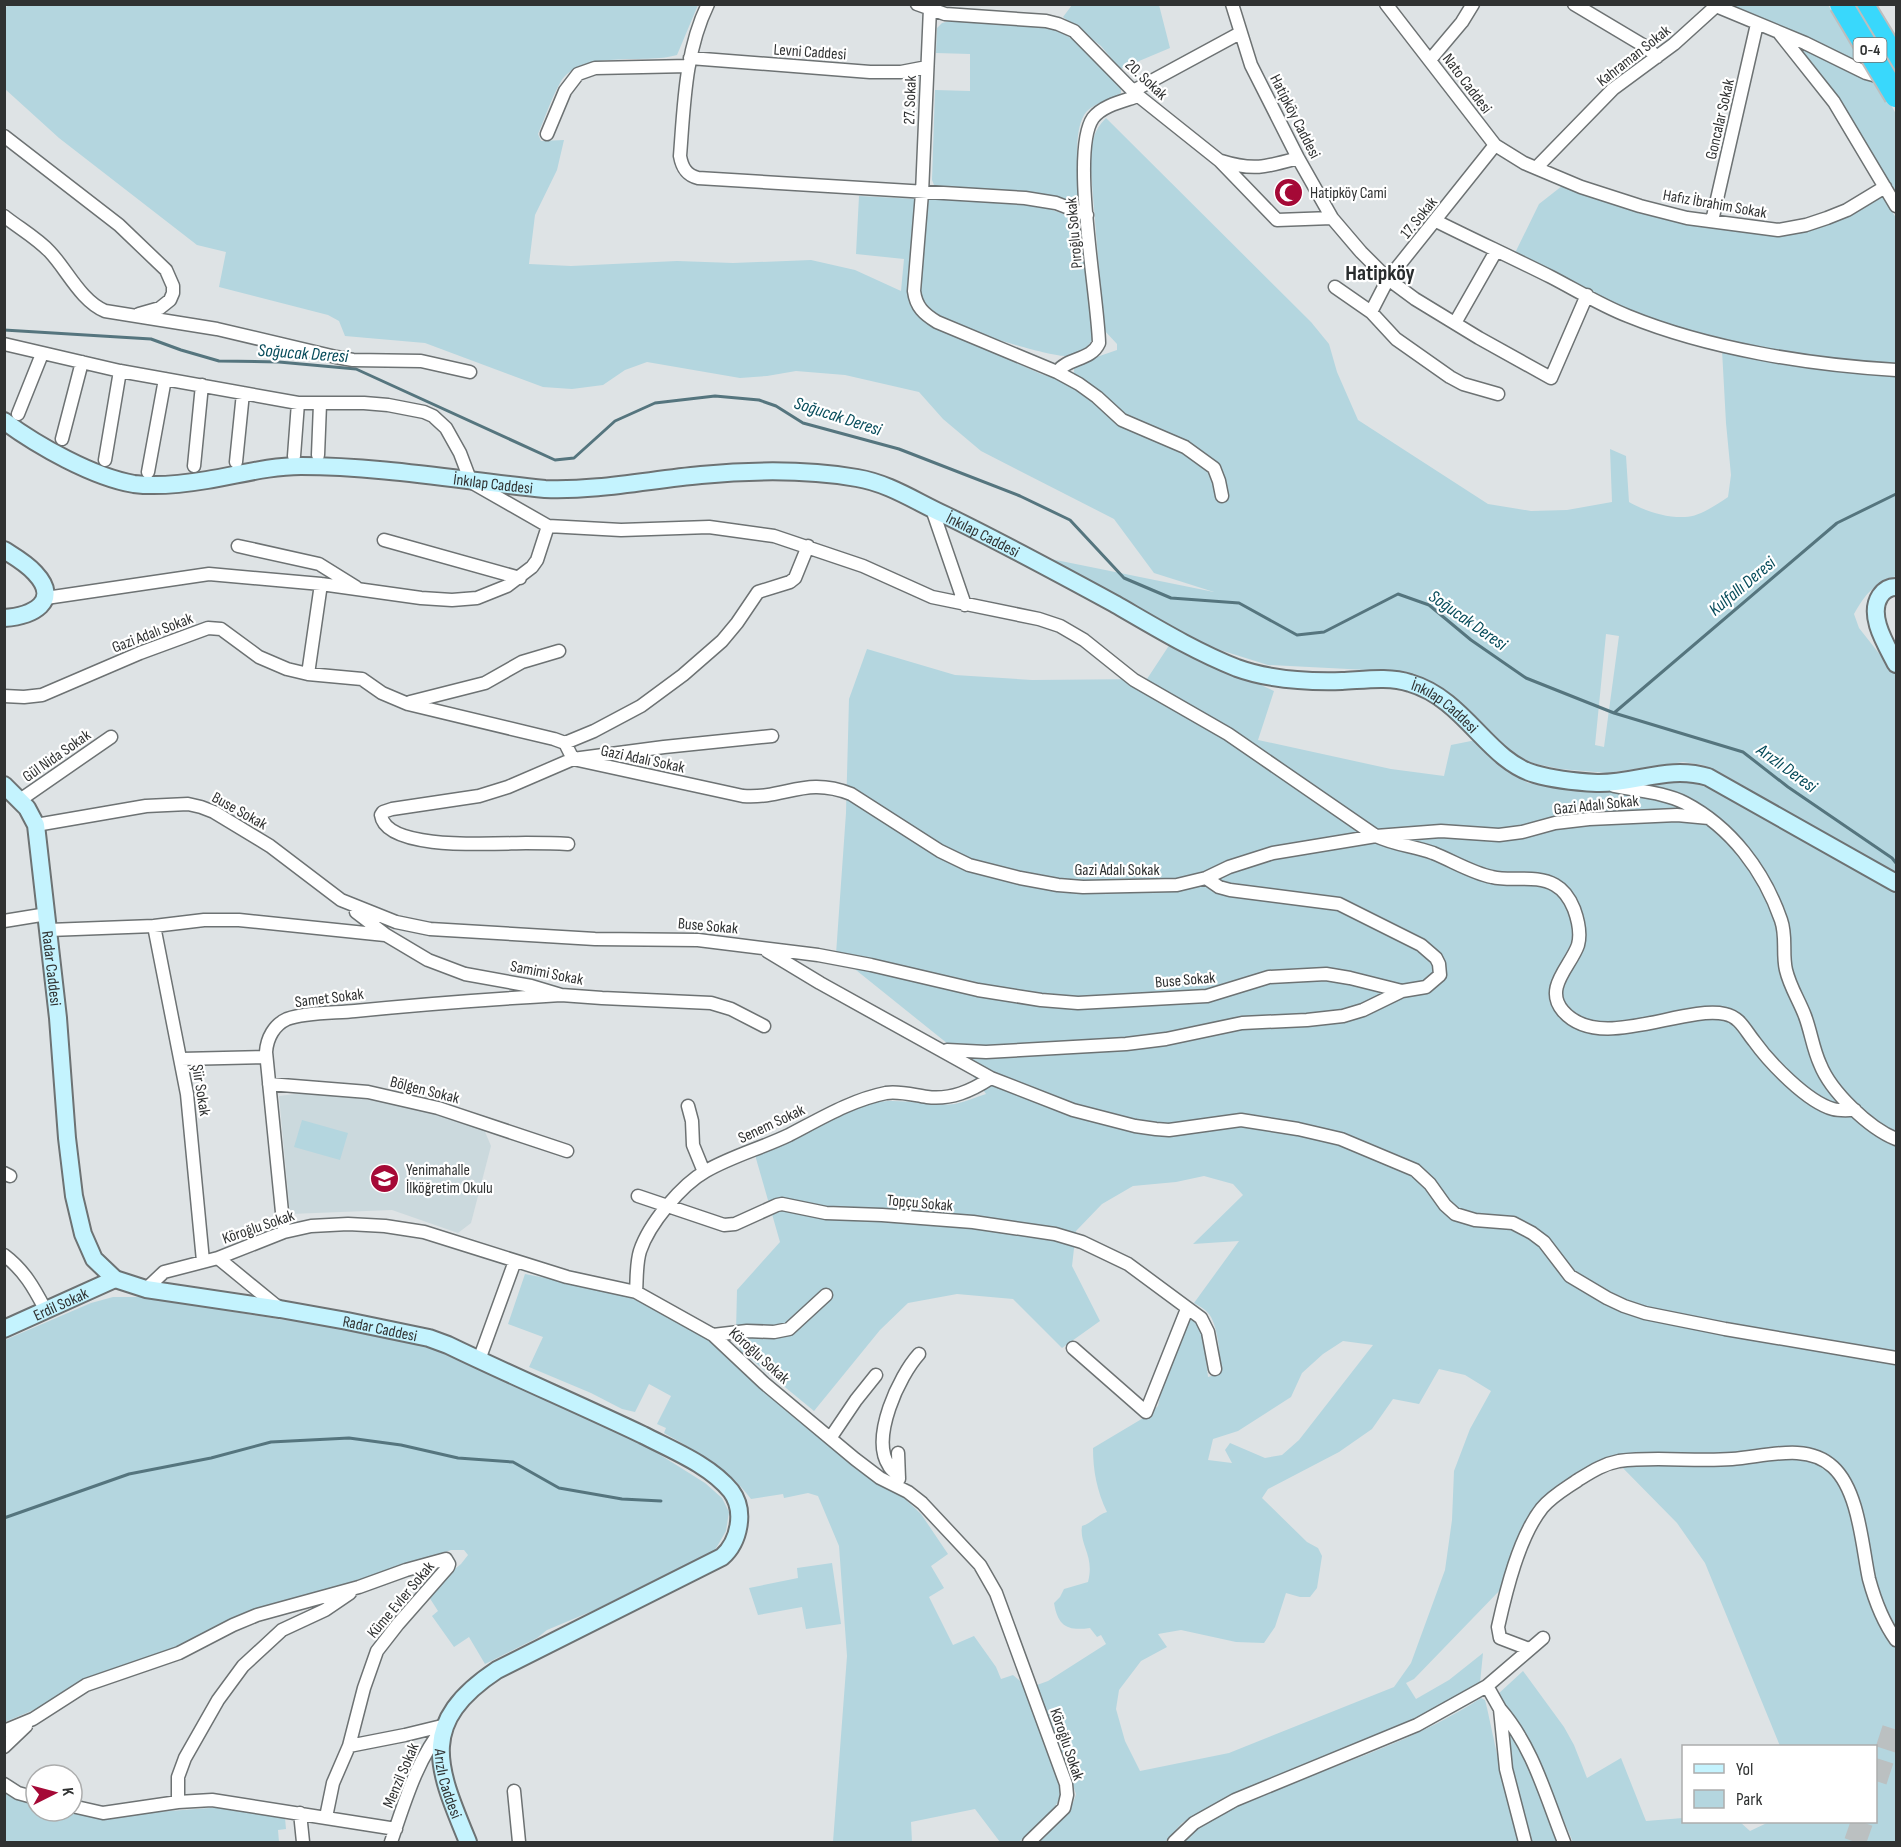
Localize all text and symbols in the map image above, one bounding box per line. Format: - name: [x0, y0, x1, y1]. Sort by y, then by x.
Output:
- street label: Kahraman Sokak: [1593, 21, 1675, 91]
- road number: O-4: [1854, 38, 1886, 62]
- street label: Levni Caddesi: [773, 40, 847, 65]
- street label: Nato Caddesi: [1438, 50, 1496, 118]
- street label: 20. Sokak: [1121, 56, 1171, 104]
- street label: Hatipköy Caddesi: [1265, 71, 1324, 162]
- street label: 27. Sokak: [900, 75, 921, 125]
- street label: Goncalar Sokak: [1702, 77, 1739, 161]
- mosque icon: Hatipköy Cami: [1273, 176, 1305, 208]
- place label: Hatipköy Cami: [1310, 184, 1387, 203]
- street label: Hafız İbrahim Sokak: [1661, 186, 1768, 223]
- street label: 17. Sokak: [1397, 193, 1442, 243]
- street label: Pıroğlu Sokak: [1062, 197, 1087, 269]
- district label: Hatipköy: [1345, 260, 1415, 287]
- water label: Soğucak Deresi: [257, 340, 350, 367]
- water label: Soğucak Deresi: [792, 393, 885, 441]
- street label: İnkılap Caddesi: [452, 470, 534, 499]
- street label: İnkılap Caddesi: [943, 509, 1022, 562]
- water label: Kulfallı Deresi: [1705, 552, 1780, 620]
- water label: Soğucak Deresi: [1425, 586, 1511, 655]
- street label: Gazi Adalı Sokak: [109, 609, 196, 658]
- street label: İnkılap Caddesi: [1409, 676, 1482, 738]
- street label: Gül Nida Sokak: [19, 726, 95, 787]
- water label: Arızlı Deresi: [1752, 739, 1821, 798]
- street label: Gazi Adalı Sokak: [599, 741, 686, 778]
- street label: Buse Sokak: [208, 788, 270, 834]
- street label: Gazi Adalı Sokak: [1553, 792, 1639, 819]
- street label: Gazi Adalı Sokak: [1074, 861, 1160, 880]
- street label: Buse Sokak: [677, 914, 739, 939]
- street label: Radar Caddesi: [37, 930, 65, 1007]
- street label: Samimi Sokak: [509, 957, 585, 990]
- street label: Buse Sokak: [1154, 968, 1216, 993]
- street label: Samet Sokak: [294, 985, 365, 1012]
- street label: Şiir Sokak: [187, 1063, 214, 1117]
- street label: Bölgen Sokak: [388, 1073, 461, 1108]
- street label: Senem Sokak: [735, 1101, 808, 1148]
- place label: Yenimahalle İlköğretim Okulu: [406, 1161, 493, 1198]
- school or university icon: Yenimahalle İlköğretim Okulu: [369, 1162, 401, 1194]
- street label: Topçu Sokak: [886, 1191, 954, 1216]
- street label: Köroğlu Sokak: [220, 1206, 297, 1249]
- street label: Erdil Sokak: [31, 1284, 92, 1325]
- street label: Radar Caddesi: [341, 1312, 419, 1346]
- street label: Köroğlu Sokak: [725, 1324, 793, 1388]
- street label: Küme Evler Sokak: [364, 1558, 439, 1642]
- street label: Köroğlu Sokak: [1045, 1706, 1088, 1783]
- street label: Menzil Sokak: [379, 1740, 424, 1811]
- legend: [1682, 1745, 1877, 1823]
- street label: Arızlı Caddesi: [430, 1748, 465, 1822]
- text: Yol: [1736, 1759, 1753, 1780]
- north arrow: [24, 1763, 84, 1823]
- text: K: [58, 1787, 77, 1797]
- text: Park: [1736, 1789, 1762, 1810]

